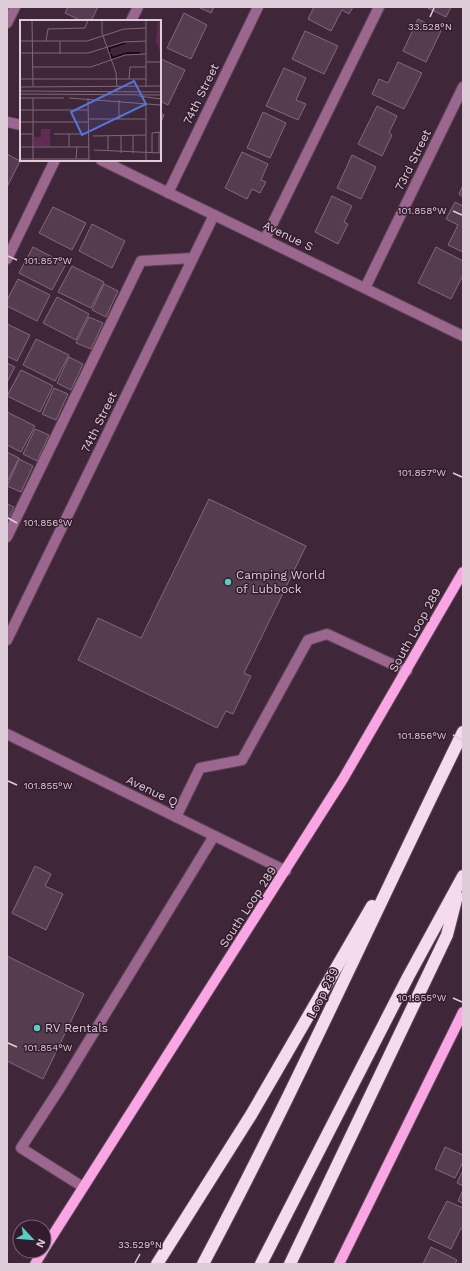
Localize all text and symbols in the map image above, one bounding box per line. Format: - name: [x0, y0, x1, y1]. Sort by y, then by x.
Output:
- inset map: [20, 20, 161, 161]
- text: 33.528°N: [408, 21, 452, 32]
- street label: 74th Street: [180, 61, 222, 127]
- street label: 73rd Street: [392, 127, 434, 193]
- text: 101.858°W: [397, 205, 447, 216]
- street label: Avenue S: [261, 218, 315, 254]
- text: 101.857°W: [24, 255, 73, 266]
- street label: 74th Street: [78, 389, 120, 455]
- text: 101.857°W: [398, 467, 447, 478]
- text: 101.856°W: [24, 517, 73, 528]
- place label: Camping World of Lubbock: [236, 568, 325, 596]
- marker: Camping World of Lubbock: [223, 577, 233, 587]
- street label: South Loop 289: [386, 586, 444, 674]
- text: 101.856°W: [398, 730, 447, 741]
- street label: Avenue Q: [124, 773, 180, 809]
- text: 101.855°W: [24, 780, 73, 791]
- street label: South Loop 289: [217, 864, 279, 950]
- street label: Loop 289: [305, 965, 341, 1021]
- text: 101.855°W: [398, 992, 447, 1003]
- place label: RV Rentals: [45, 1021, 108, 1035]
- marker: RV Rentals: [32, 1023, 42, 1033]
- text: 101.854°W: [24, 1042, 73, 1053]
- north arrow: [12, 1219, 52, 1259]
- text: N: [33, 1237, 48, 1250]
- text: 33.529°N: [118, 1239, 162, 1250]

